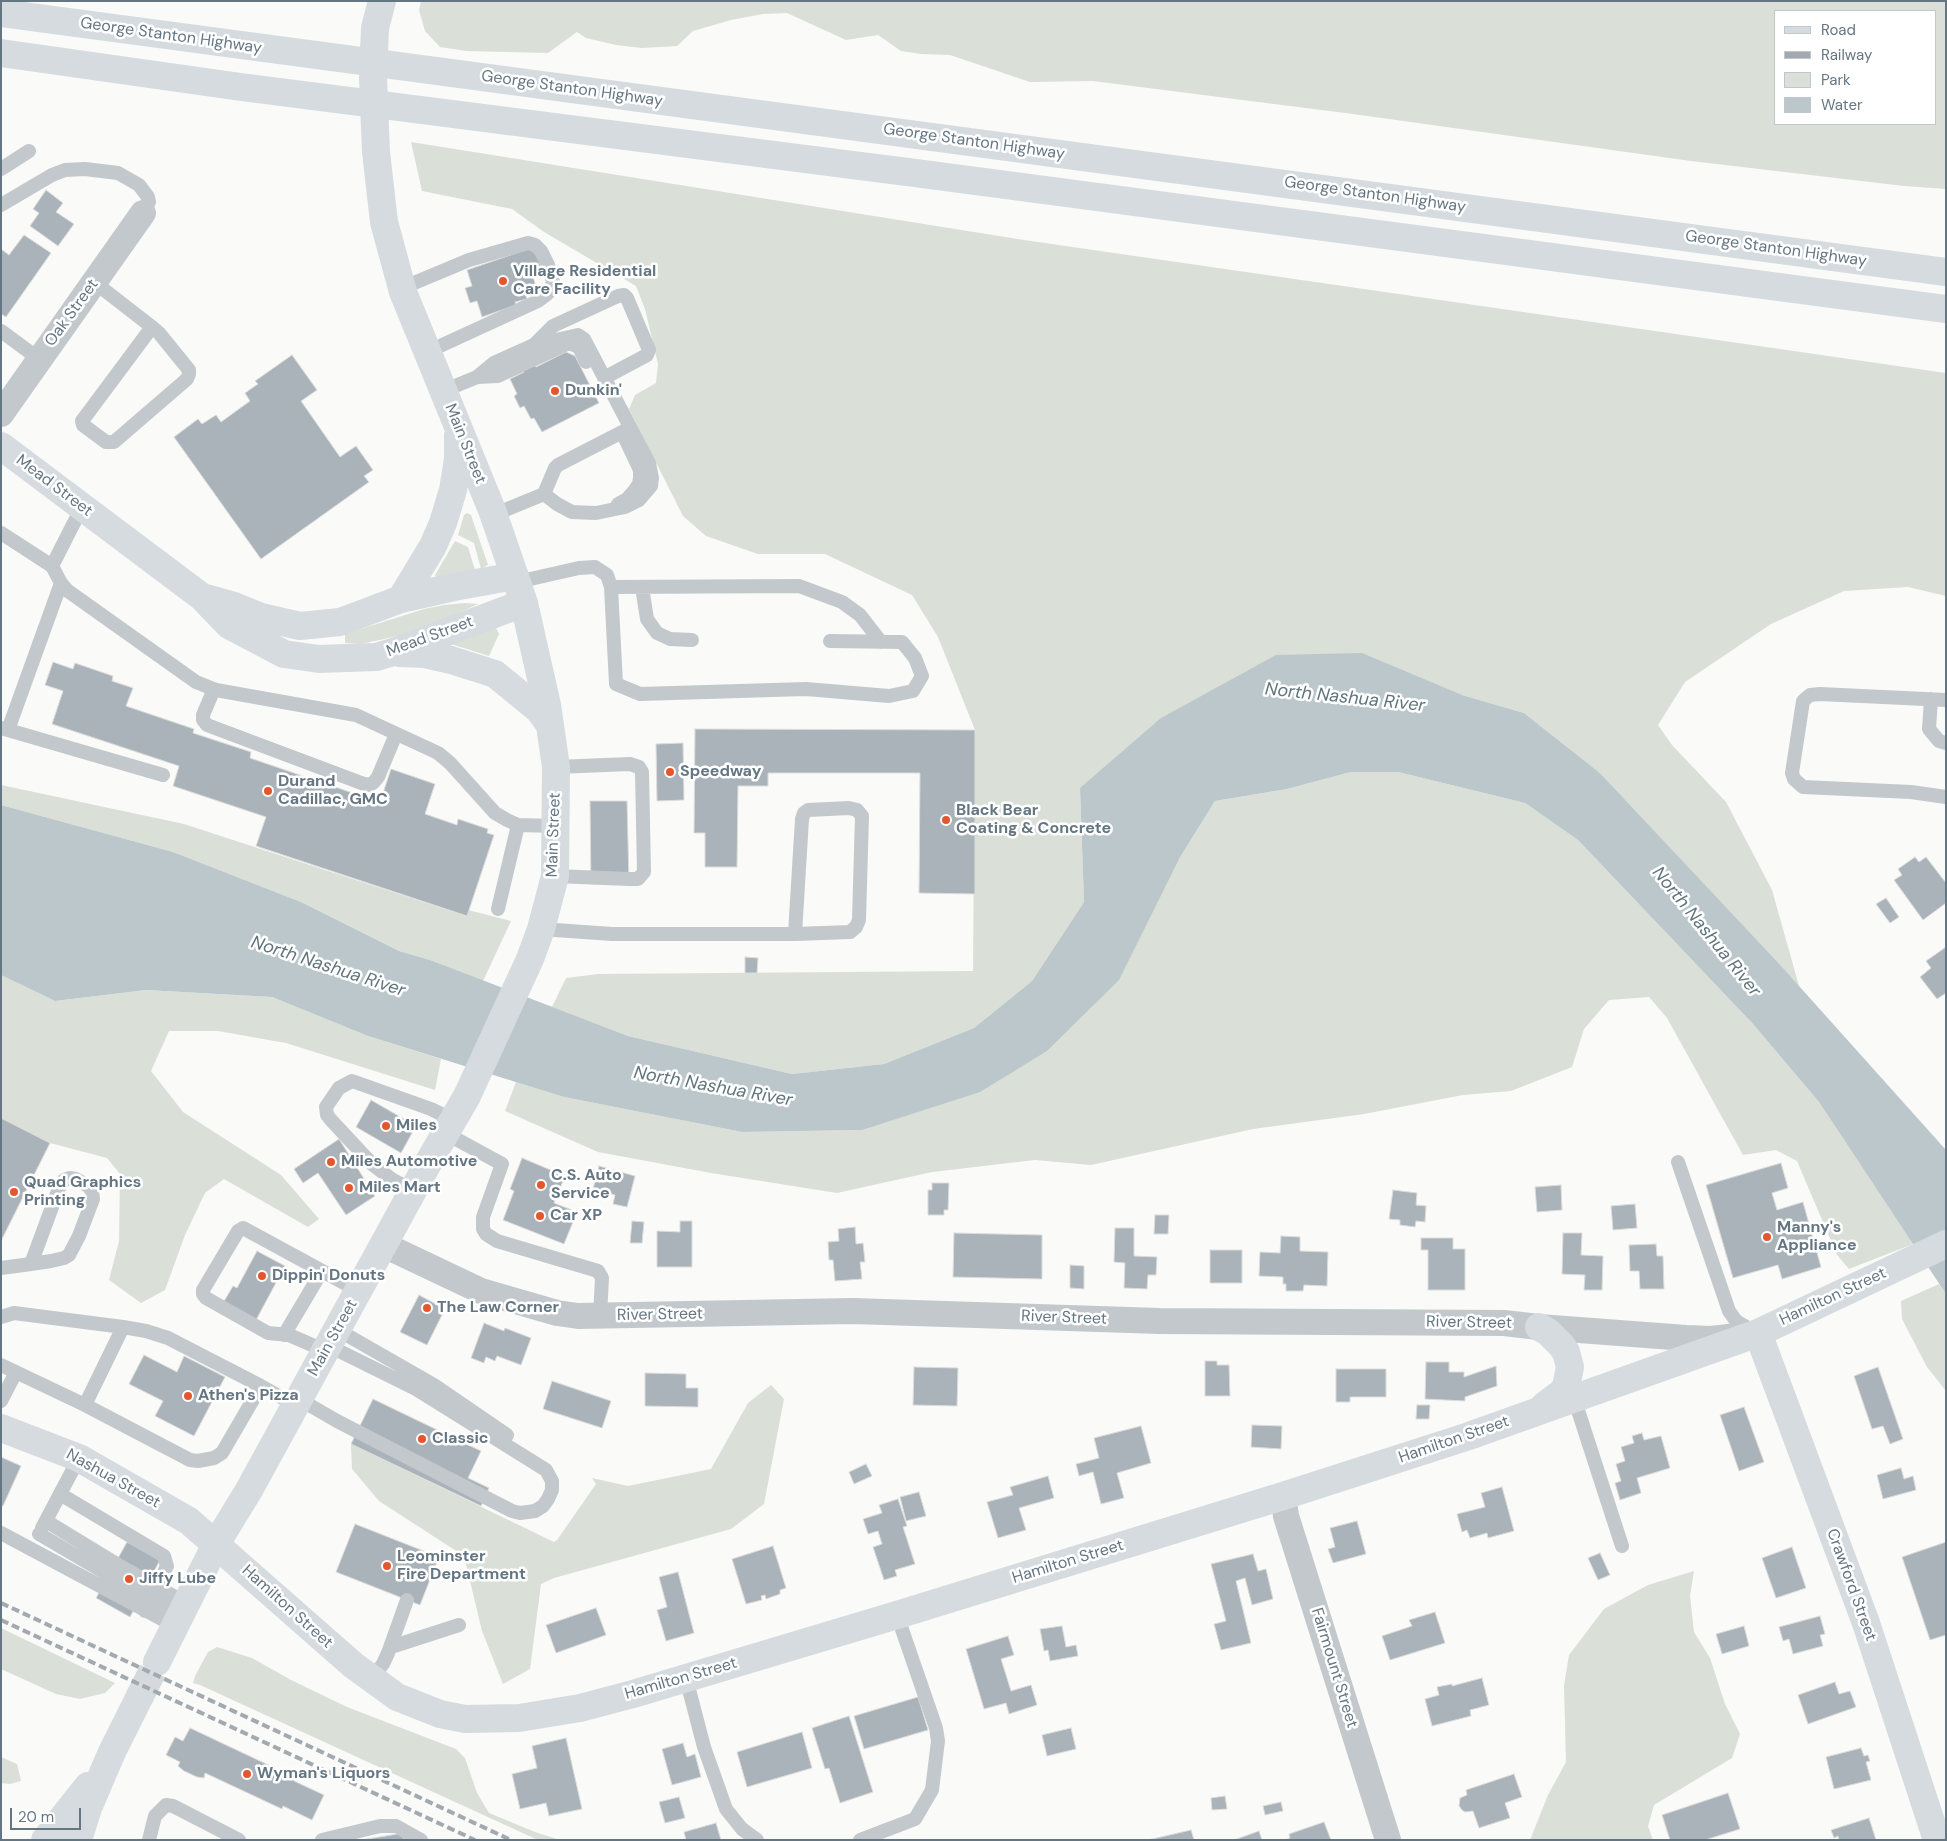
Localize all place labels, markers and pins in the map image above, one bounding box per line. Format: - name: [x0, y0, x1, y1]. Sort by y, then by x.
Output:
- place label: Village Residential Care Facility: [513, 262, 656, 300]
- marker: Village Residential Care Facility: [497, 275, 509, 287]
- place label: Dunkin': [565, 381, 622, 401]
- marker: Dunkin': [549, 385, 561, 397]
- place label: Speedway: [680, 762, 761, 782]
- marker: Speedway: [664, 766, 676, 778]
- place label: Durand Cadillac, GMC: [278, 772, 388, 810]
- marker: Durand Cadillac, GMC: [262, 785, 274, 797]
- place label: Black Bear Coating & Concrete: [956, 801, 1111, 839]
- marker: Black Bear Coating & Concrete: [940, 814, 952, 826]
- place label: Miles: [396, 1116, 437, 1136]
- marker: Miles: [380, 1120, 392, 1132]
- place label: Miles Automotive: [341, 1152, 477, 1172]
- marker: Miles Automotive: [325, 1156, 337, 1168]
- place label: C.S. Auto Service: [551, 1166, 622, 1204]
- place label: Quad Graphics Printing: [24, 1173, 141, 1211]
- place label: Miles Mart: [359, 1178, 441, 1198]
- marker: C.S. Auto Service: [535, 1179, 547, 1191]
- marker: Miles Mart: [343, 1182, 355, 1194]
- marker: Quad Graphics Printing: [8, 1186, 20, 1198]
- place label: Car XP: [550, 1206, 602, 1226]
- marker: Car XP: [534, 1210, 546, 1222]
- place label: Manny's Appliance: [1777, 1218, 1857, 1256]
- marker: Manny's Appliance: [1761, 1231, 1773, 1243]
- place label: Dippin' Donuts: [272, 1266, 385, 1286]
- marker: Dippin' Donuts: [256, 1270, 268, 1282]
- place label: The Law Corner: [437, 1298, 559, 1318]
- marker: The Law Corner: [421, 1302, 433, 1314]
- place label: Athen's Pizza: [198, 1386, 299, 1406]
- marker: Athen's Pizza: [182, 1390, 194, 1402]
- place label: Classic: [432, 1429, 489, 1449]
- marker: Classic: [416, 1433, 428, 1445]
- place label: Leominster Fire Department: [397, 1547, 526, 1585]
- marker: Leominster Fire Department: [381, 1560, 393, 1572]
- place label: Jiffy Lube: [139, 1569, 216, 1589]
- marker: Jiffy Lube: [123, 1573, 135, 1585]
- place label: Wyman's Liquors: [257, 1764, 390, 1784]
- marker: Wyman's Liquors: [241, 1768, 253, 1780]

